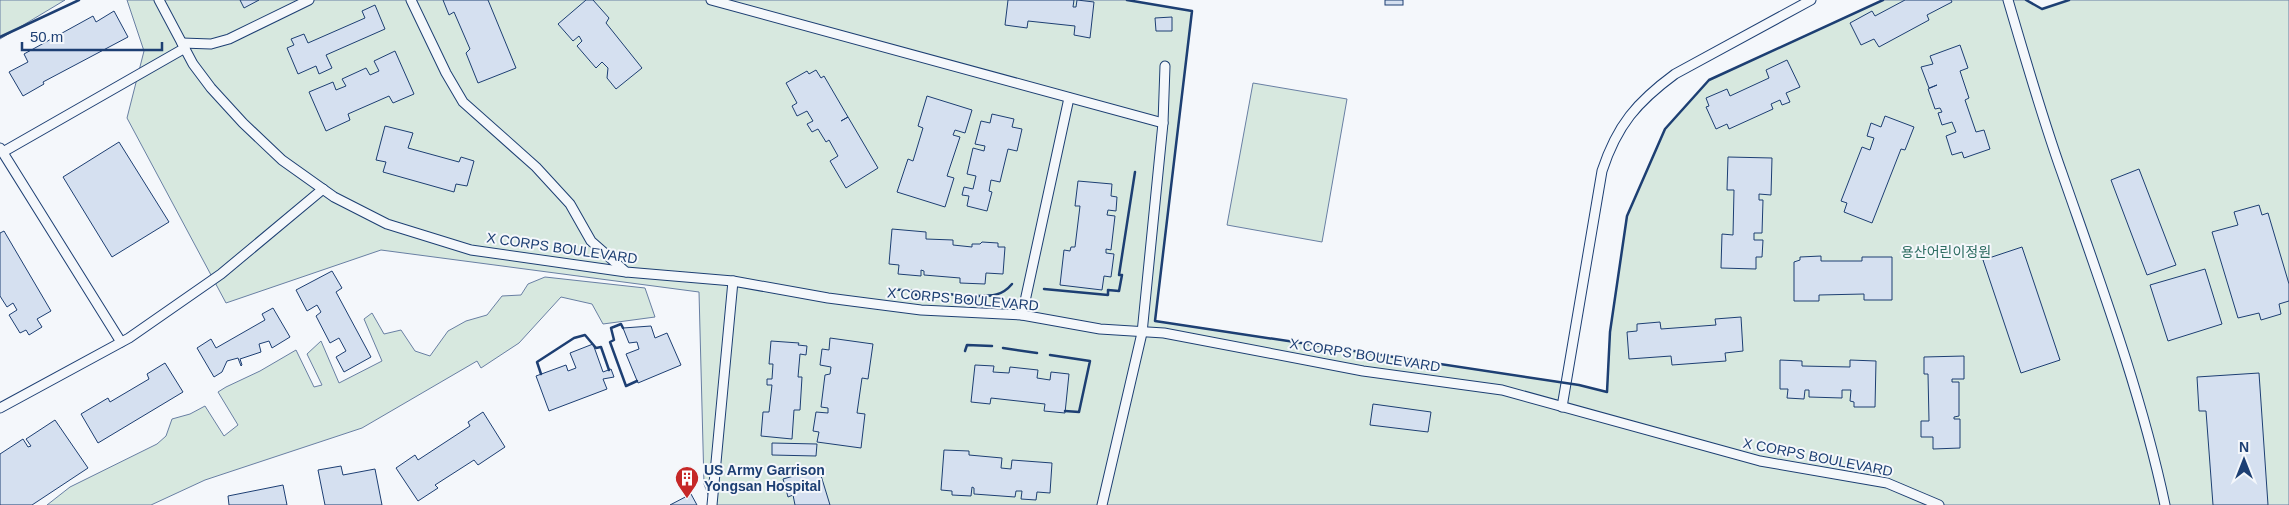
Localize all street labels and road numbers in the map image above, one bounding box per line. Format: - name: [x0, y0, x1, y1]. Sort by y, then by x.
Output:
- street label: X CORPS BOULEVARD: [486, 229, 638, 267]
- street label: X CORPS BOULEVARD: [886, 284, 1040, 314]
- street label: X CORPS BOULEVARD: [1289, 335, 1441, 375]
- street label: X CORPS BOULEVARD: [1742, 435, 1894, 479]

